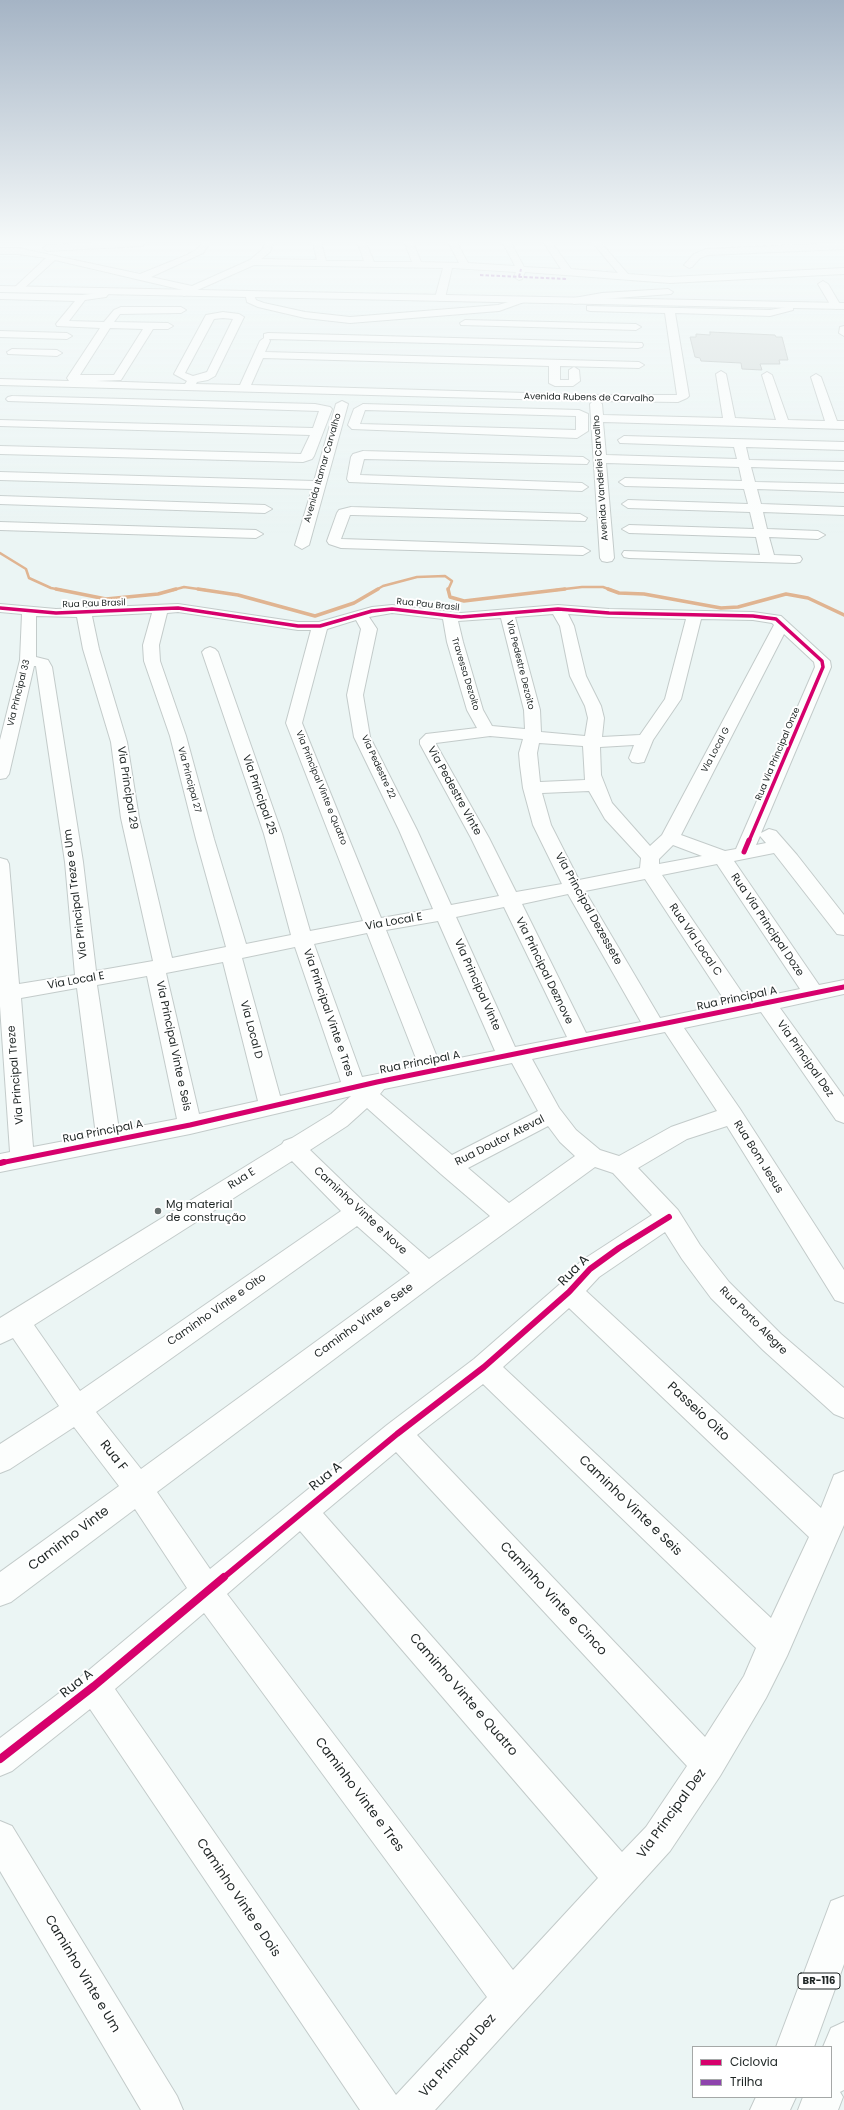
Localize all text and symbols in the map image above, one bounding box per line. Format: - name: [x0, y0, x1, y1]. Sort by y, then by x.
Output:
- street label: Avenida Rubens de Carvalho: [524, 391, 654, 405]
- street label: Avenida Itamar Carvalho: [302, 412, 344, 524]
- street label: Avenida Vanderlei Carvalho: [591, 415, 611, 541]
- street label: Rua Pau Brasil: [396, 596, 460, 614]
- street label: Rua Pau Brasil: [62, 597, 126, 611]
- street label: Via Pedestre Dezoito: [504, 619, 536, 711]
- street label: Travessa Dezoito: [449, 636, 481, 712]
- street label: Via Principal 33: [5, 659, 33, 727]
- street label: Rua Via Principal Onze: [753, 706, 803, 802]
- street label: Via Local G: [700, 726, 732, 774]
- street label: Via Principal Vinte e Quatro: [293, 729, 349, 847]
- street label: Via Pedestre 22: [359, 733, 397, 801]
- street label: Via Pedestre Vinte: [424, 744, 484, 838]
- street label: Via Principal 29: [114, 746, 140, 830]
- street label: Via Principal 27: [175, 746, 203, 814]
- street label: Via Principal 25: [239, 753, 279, 837]
- street label: Via Principal Treze e Um: [61, 828, 91, 960]
- street label: Via Principal Dezessete: [552, 851, 624, 967]
- street label: Rua Via Principal Doze: [728, 871, 806, 979]
- street label: Rua Via Local C: [666, 901, 724, 979]
- street label: Via Local E: [364, 910, 424, 934]
- street label: Via Principal Deznove: [512, 915, 576, 1027]
- street label: Via Principal Vinte: [451, 937, 503, 1033]
- street label: Via Principal Vinte e Tres: [300, 948, 356, 1078]
- street label: Via Local E: [46, 969, 106, 993]
- street label: Via Principal Vinte e Seis: [153, 980, 193, 1112]
- street label: Rua Principal A: [696, 984, 778, 1014]
- street label: Via Local D: [237, 999, 265, 1061]
- street label: Via Principal Dez: [774, 1018, 836, 1100]
- street label: Via Principal Treze: [5, 1025, 27, 1125]
- street label: Rua Principal A: [379, 1049, 461, 1077]
- street label: Rua Doutor Ateval: [453, 1113, 547, 1169]
- street label: Rua Principal A: [62, 1118, 144, 1146]
- street label: Rua Bom Jesus: [730, 1118, 786, 1196]
- street label: Caminho Vinte e Nove: [311, 1164, 409, 1258]
- street label: Rua E: [226, 1166, 258, 1192]
- place label: Mg material de construção: [166, 1198, 246, 1224]
- marker: Mg material de construção: [153, 1206, 163, 1216]
- street label: Rua A: [555, 1252, 593, 1290]
- street label: Caminho Vinte e Oito: [165, 1271, 269, 1349]
- street label: Caminho Vinte e Sete: [312, 1281, 416, 1361]
- street label: Rua Porto Alegre: [716, 1284, 790, 1358]
- street label: Passeio Oito: [664, 1379, 732, 1445]
- street label: Rua F: [96, 1437, 130, 1475]
- street label: Caminho Vinte e Seis: [575, 1453, 685, 1559]
- street label: Rua A: [307, 1459, 345, 1495]
- street label: Caminho Vinte: [26, 1504, 112, 1574]
- street label: Caminho Vinte e Cinco: [496, 1539, 610, 1659]
- street label: Caminho Vinte e Quatro: [406, 1631, 520, 1759]
- street label: Rua A: [58, 1666, 96, 1702]
- street label: Caminho Vinte e Tres: [311, 1735, 407, 1855]
- street label: Via Principal Dez: [634, 1766, 710, 1862]
- street label: Caminho Vinte e Dois: [193, 1836, 283, 1960]
- street label: Caminho Vinte e Um: [41, 1913, 123, 2035]
- road number: BR-116: [798, 1973, 840, 1989]
- street label: Via Principal Dez: [417, 2011, 499, 2101]
- legend: [692, 2046, 832, 2098]
- text: Ciclovia: [730, 2053, 778, 2070]
- text: Trilha: [730, 2073, 763, 2090]

